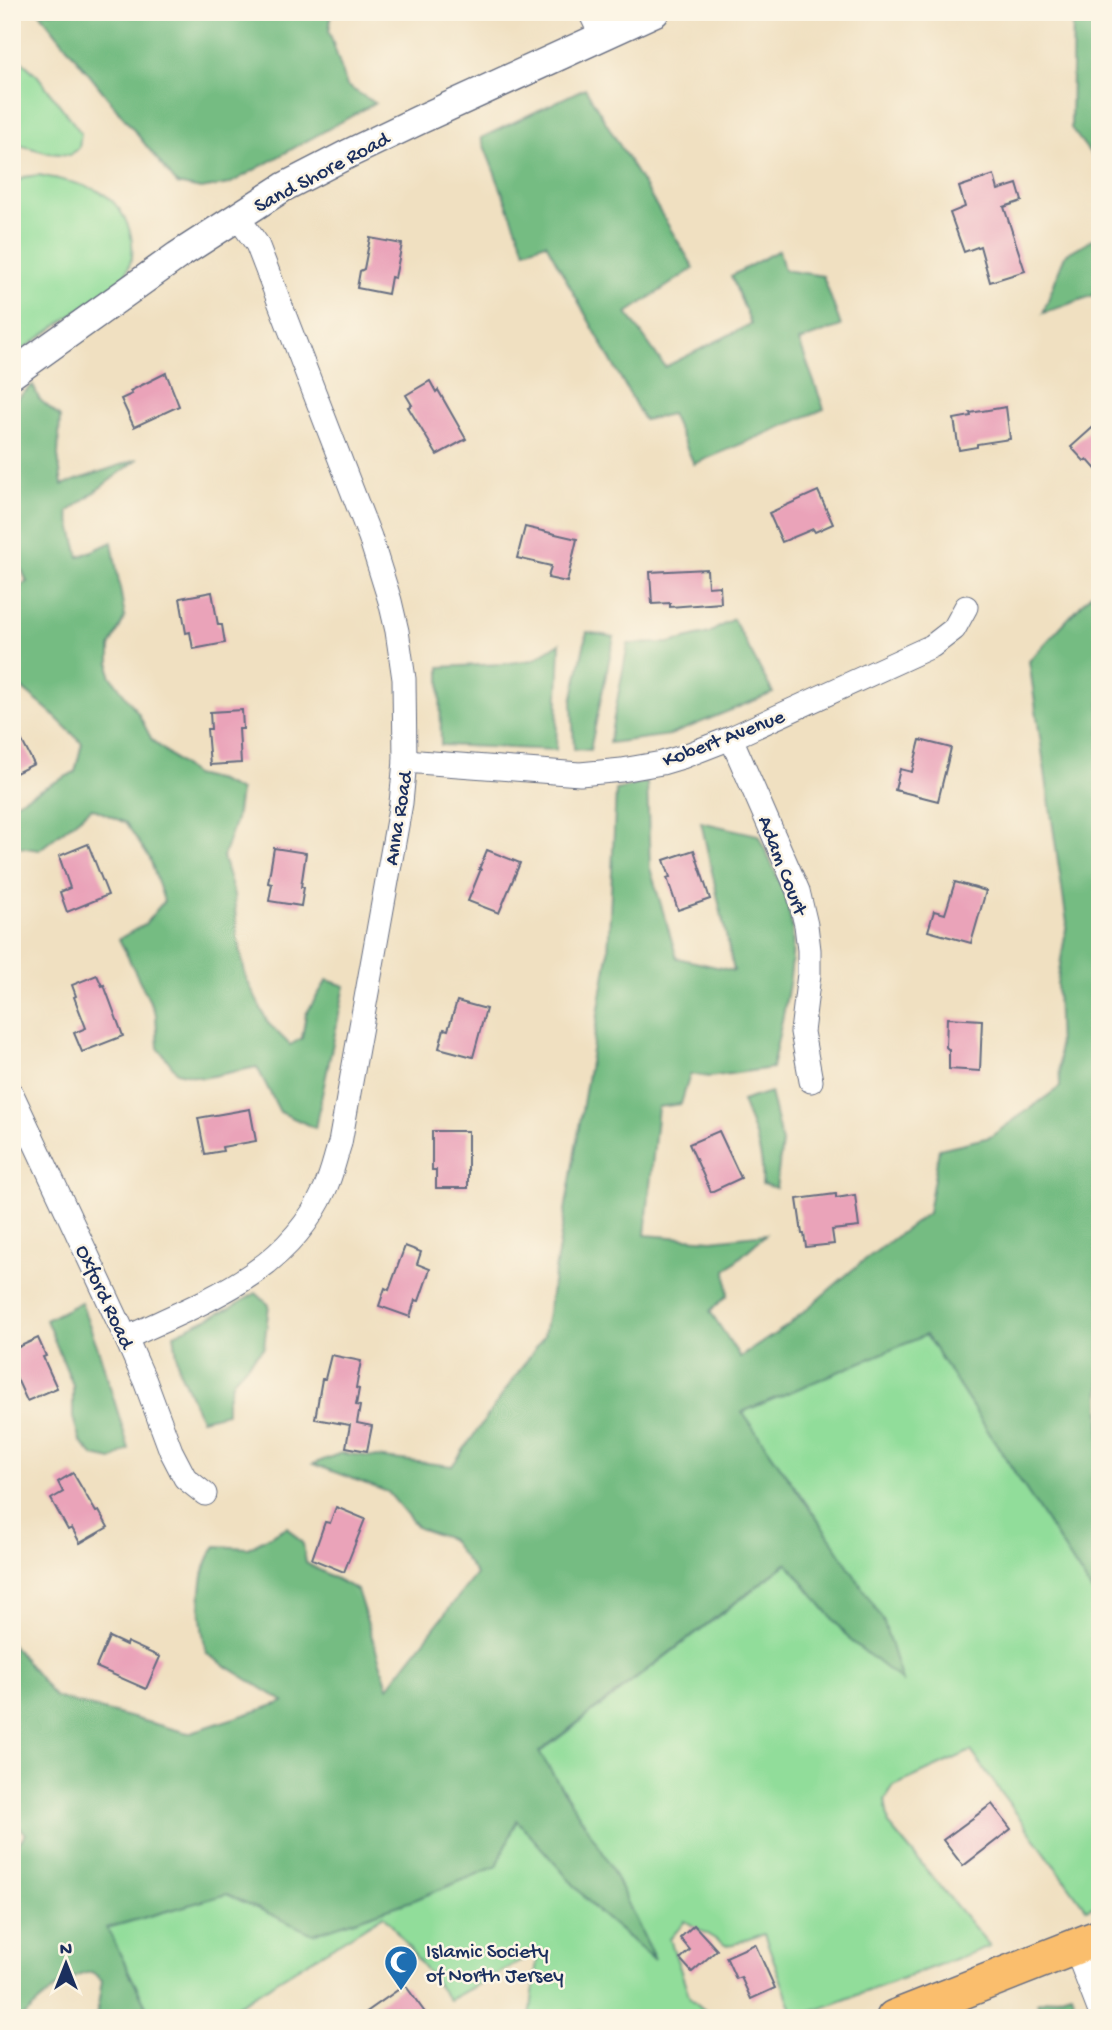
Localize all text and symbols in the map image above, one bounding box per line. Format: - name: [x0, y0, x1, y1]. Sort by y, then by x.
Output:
- street label: Sand Shore Road: [251, 127, 396, 220]
- street label: Kobert Avenue: [660, 705, 790, 775]
- street label: Anna Road: [381, 768, 420, 867]
- street label: Adam Court: [750, 813, 812, 922]
- street label: Oxford Road: [68, 1242, 138, 1355]
- north arrow: [32, 1928, 102, 1998]
- text: N: [60, 1939, 72, 1962]
- place label: Islamic Society of North Jersey: [426, 1941, 563, 1990]
- mosque icon: Islamic Society of North Jersey: [382, 1943, 420, 1992]

